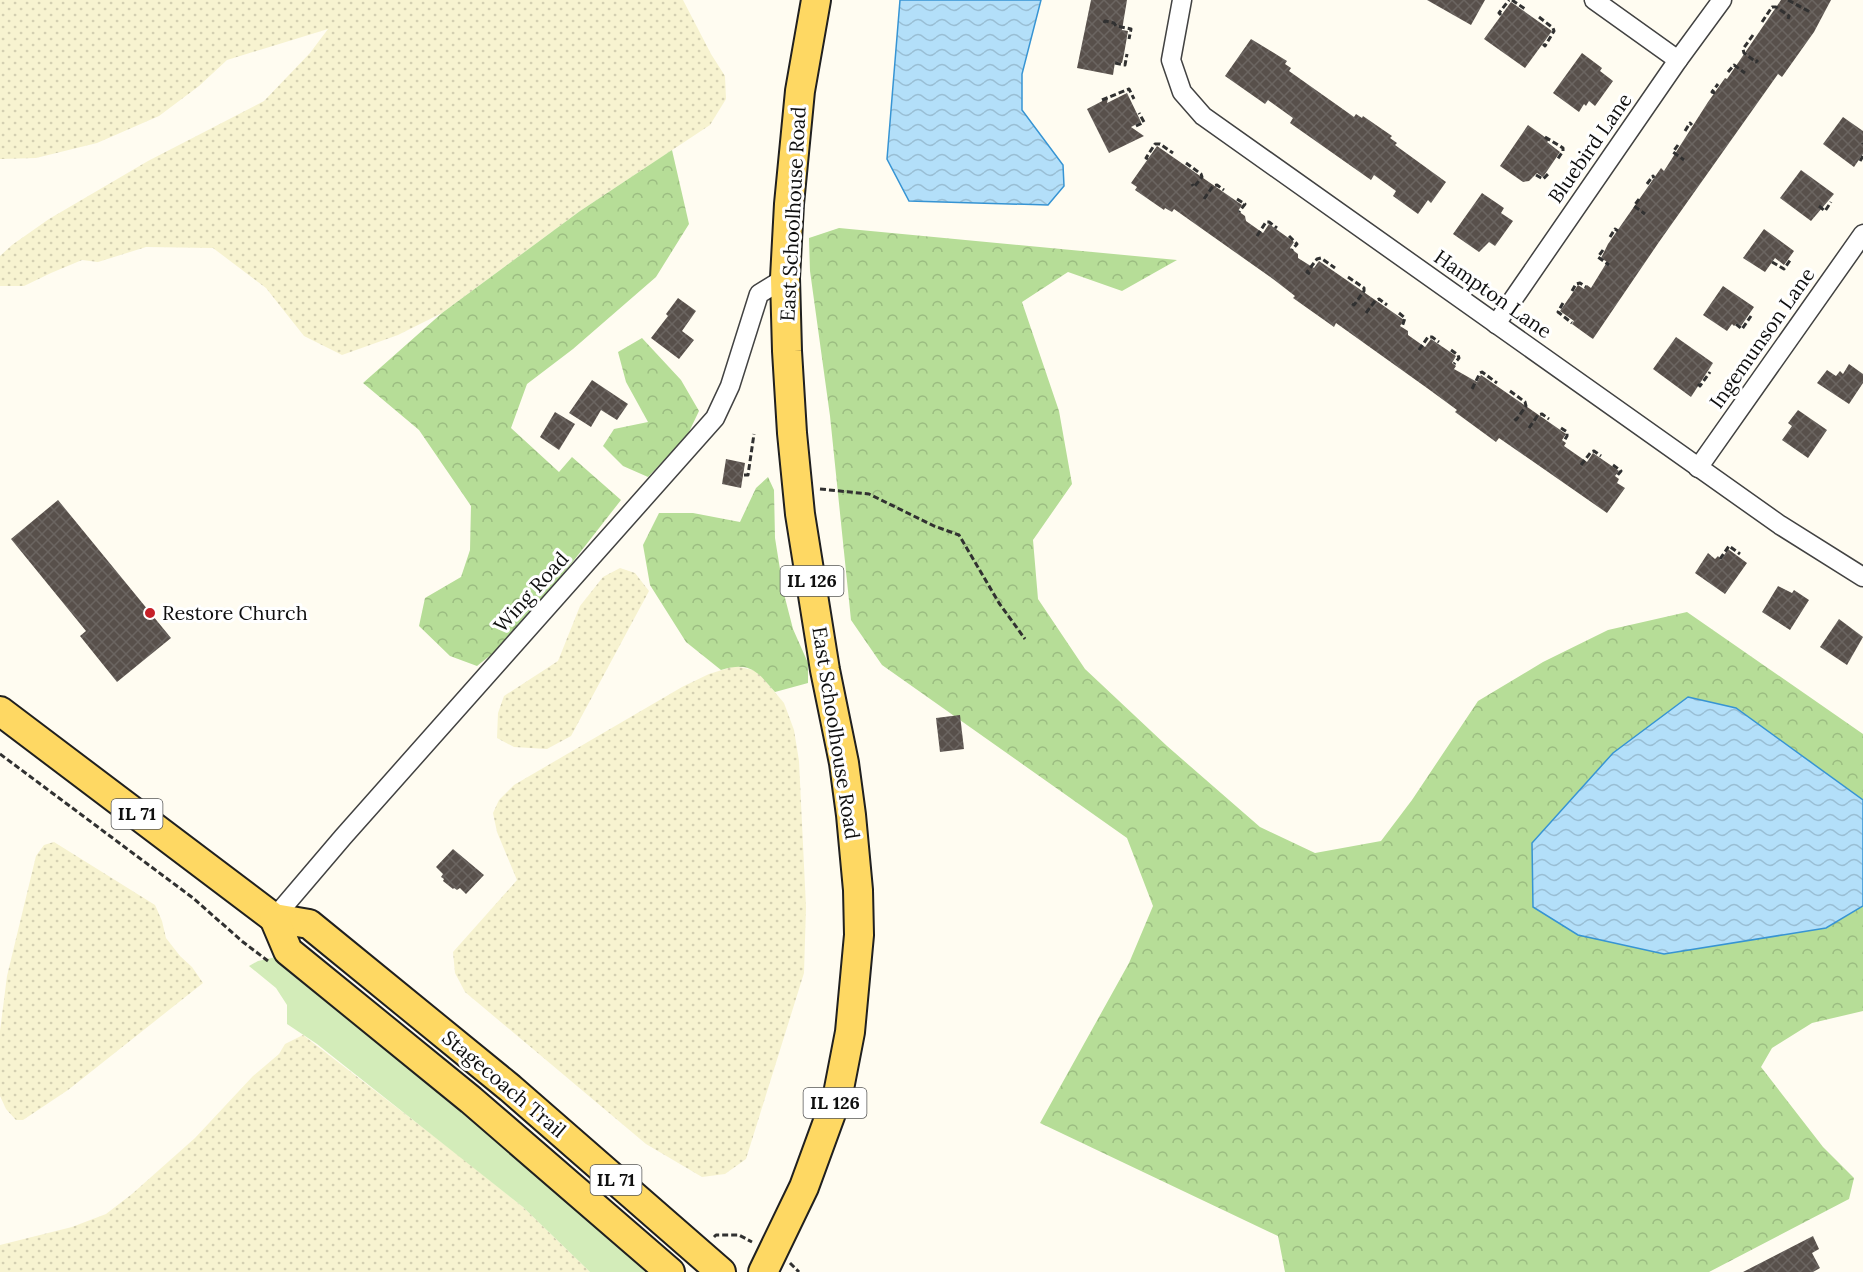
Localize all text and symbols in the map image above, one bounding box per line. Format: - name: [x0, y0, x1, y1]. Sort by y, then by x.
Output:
- street label: Bluebird Lane: [1542, 88, 1637, 208]
- street label: East Schoolhouse Road: [774, 106, 811, 322]
- street label: Hampton Lane: [1430, 244, 1557, 343]
- street label: Ingemunson Lane: [1704, 262, 1820, 413]
- street label: Wing Road: [488, 546, 573, 637]
- road number: IL 126: [780, 566, 844, 596]
- place label: Restore Church: [162, 600, 308, 625]
- marker: Restore Church: [143, 606, 157, 620]
- street label: East Schoolhouse Road: [807, 625, 866, 841]
- road number: IL 71: [112, 799, 162, 829]
- street label: Stagecoach Trail: [437, 1025, 571, 1143]
- road number: IL 126: [804, 1088, 866, 1118]
- road number: IL 71: [590, 1165, 642, 1195]

